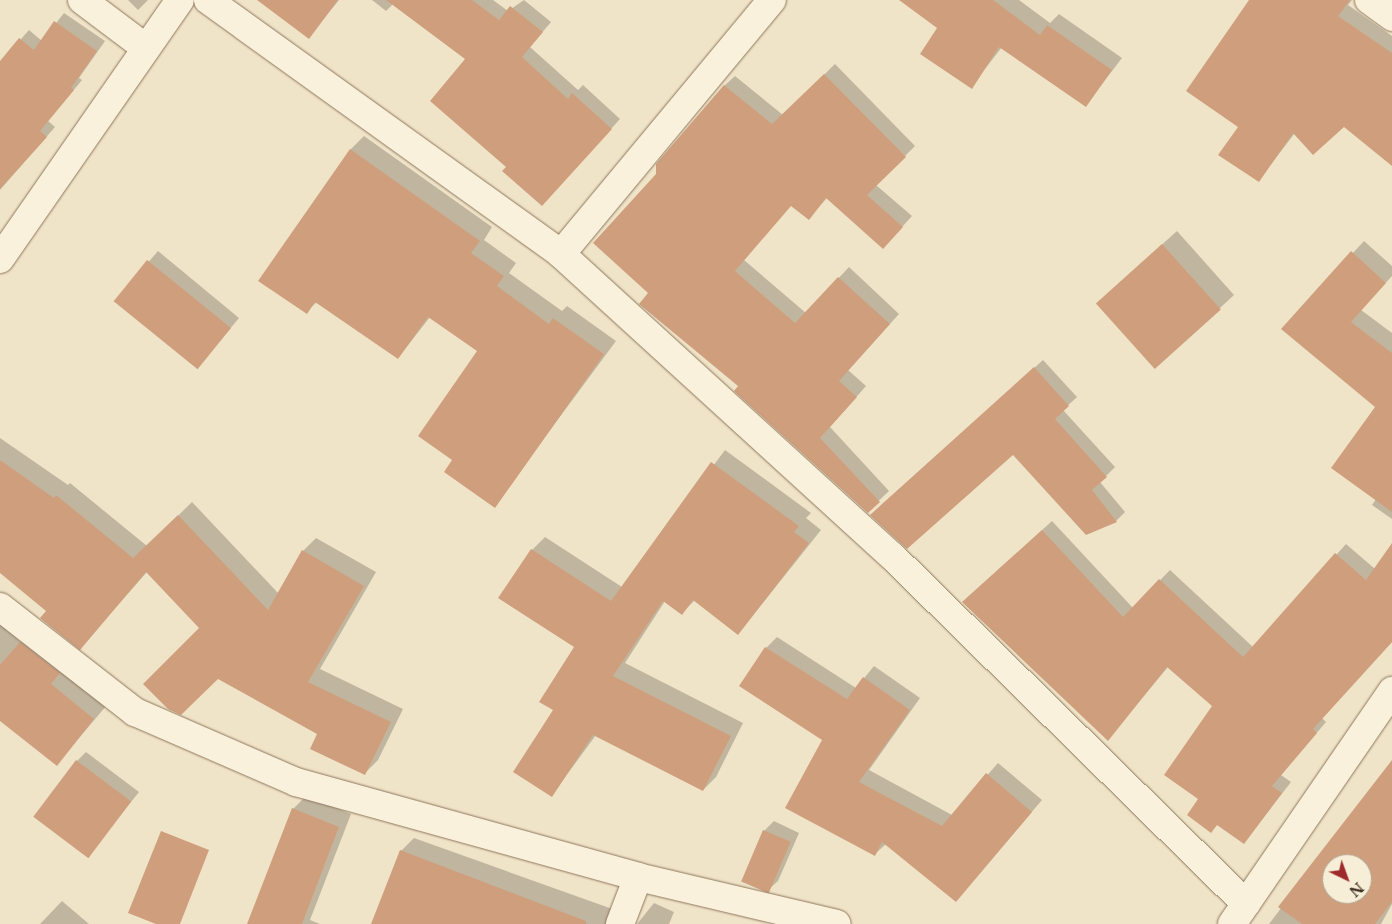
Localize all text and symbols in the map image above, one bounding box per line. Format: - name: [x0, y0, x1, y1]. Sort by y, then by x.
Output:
- north arrow: [1322, 854, 1372, 904]
- text: N: [1345, 878, 1367, 900]

